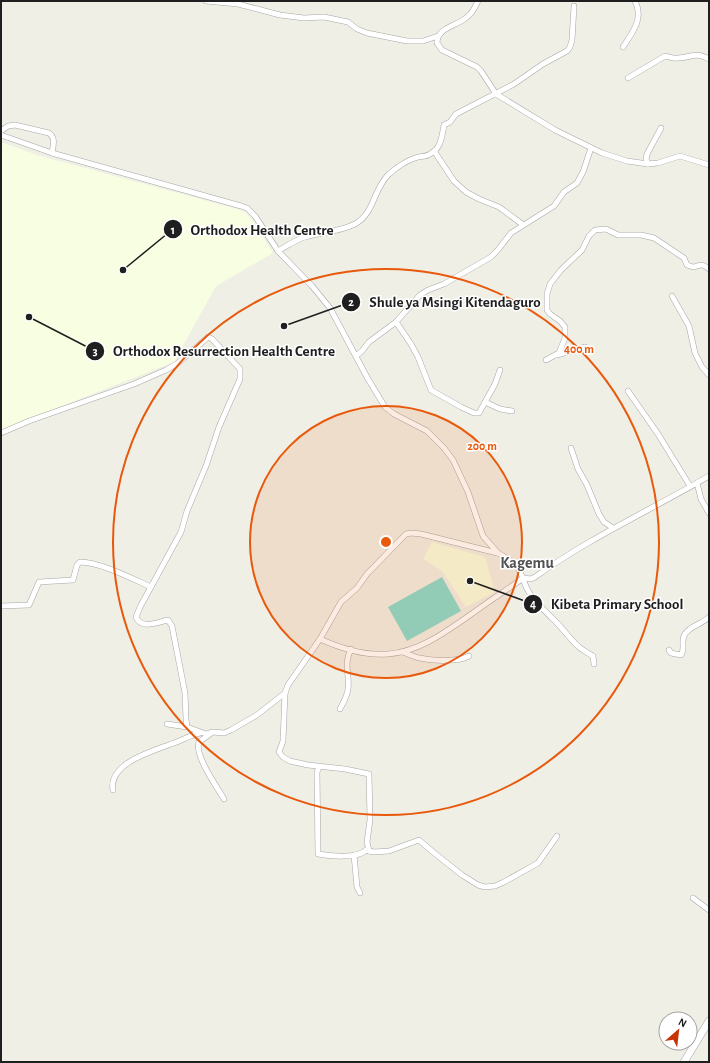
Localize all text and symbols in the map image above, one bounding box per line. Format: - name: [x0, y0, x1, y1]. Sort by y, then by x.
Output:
- callout: Orthodox Health Centre: [163, 216, 342, 243]
- text: Orthodox Health Centre: [190, 223, 334, 238]
- text: 1: [171, 224, 175, 236]
- callout: Shule ya Msingi Kitendaguro: [341, 288, 549, 315]
- text: Shule ya Msingi Kitendaguro: [369, 295, 541, 310]
- text: 2: [348, 296, 354, 308]
- callout: Orthodox Resurrection Health Centre: [85, 337, 343, 364]
- text: 400 m: [564, 343, 594, 355]
- text: Orthodox Resurrection Health Centre: [113, 344, 335, 359]
- text: 3: [92, 345, 98, 357]
- text: 200 m: [467, 440, 497, 452]
- centre of rings: [379, 535, 393, 549]
- district label: Kagemu: [500, 555, 554, 571]
- callout: Kibeta Primary School: [523, 590, 692, 617]
- text: Kibeta Primary School: [551, 597, 683, 612]
- text: 4: [530, 598, 536, 610]
- north arrow: [658, 1011, 698, 1051]
- text: N: [676, 1016, 688, 1029]

